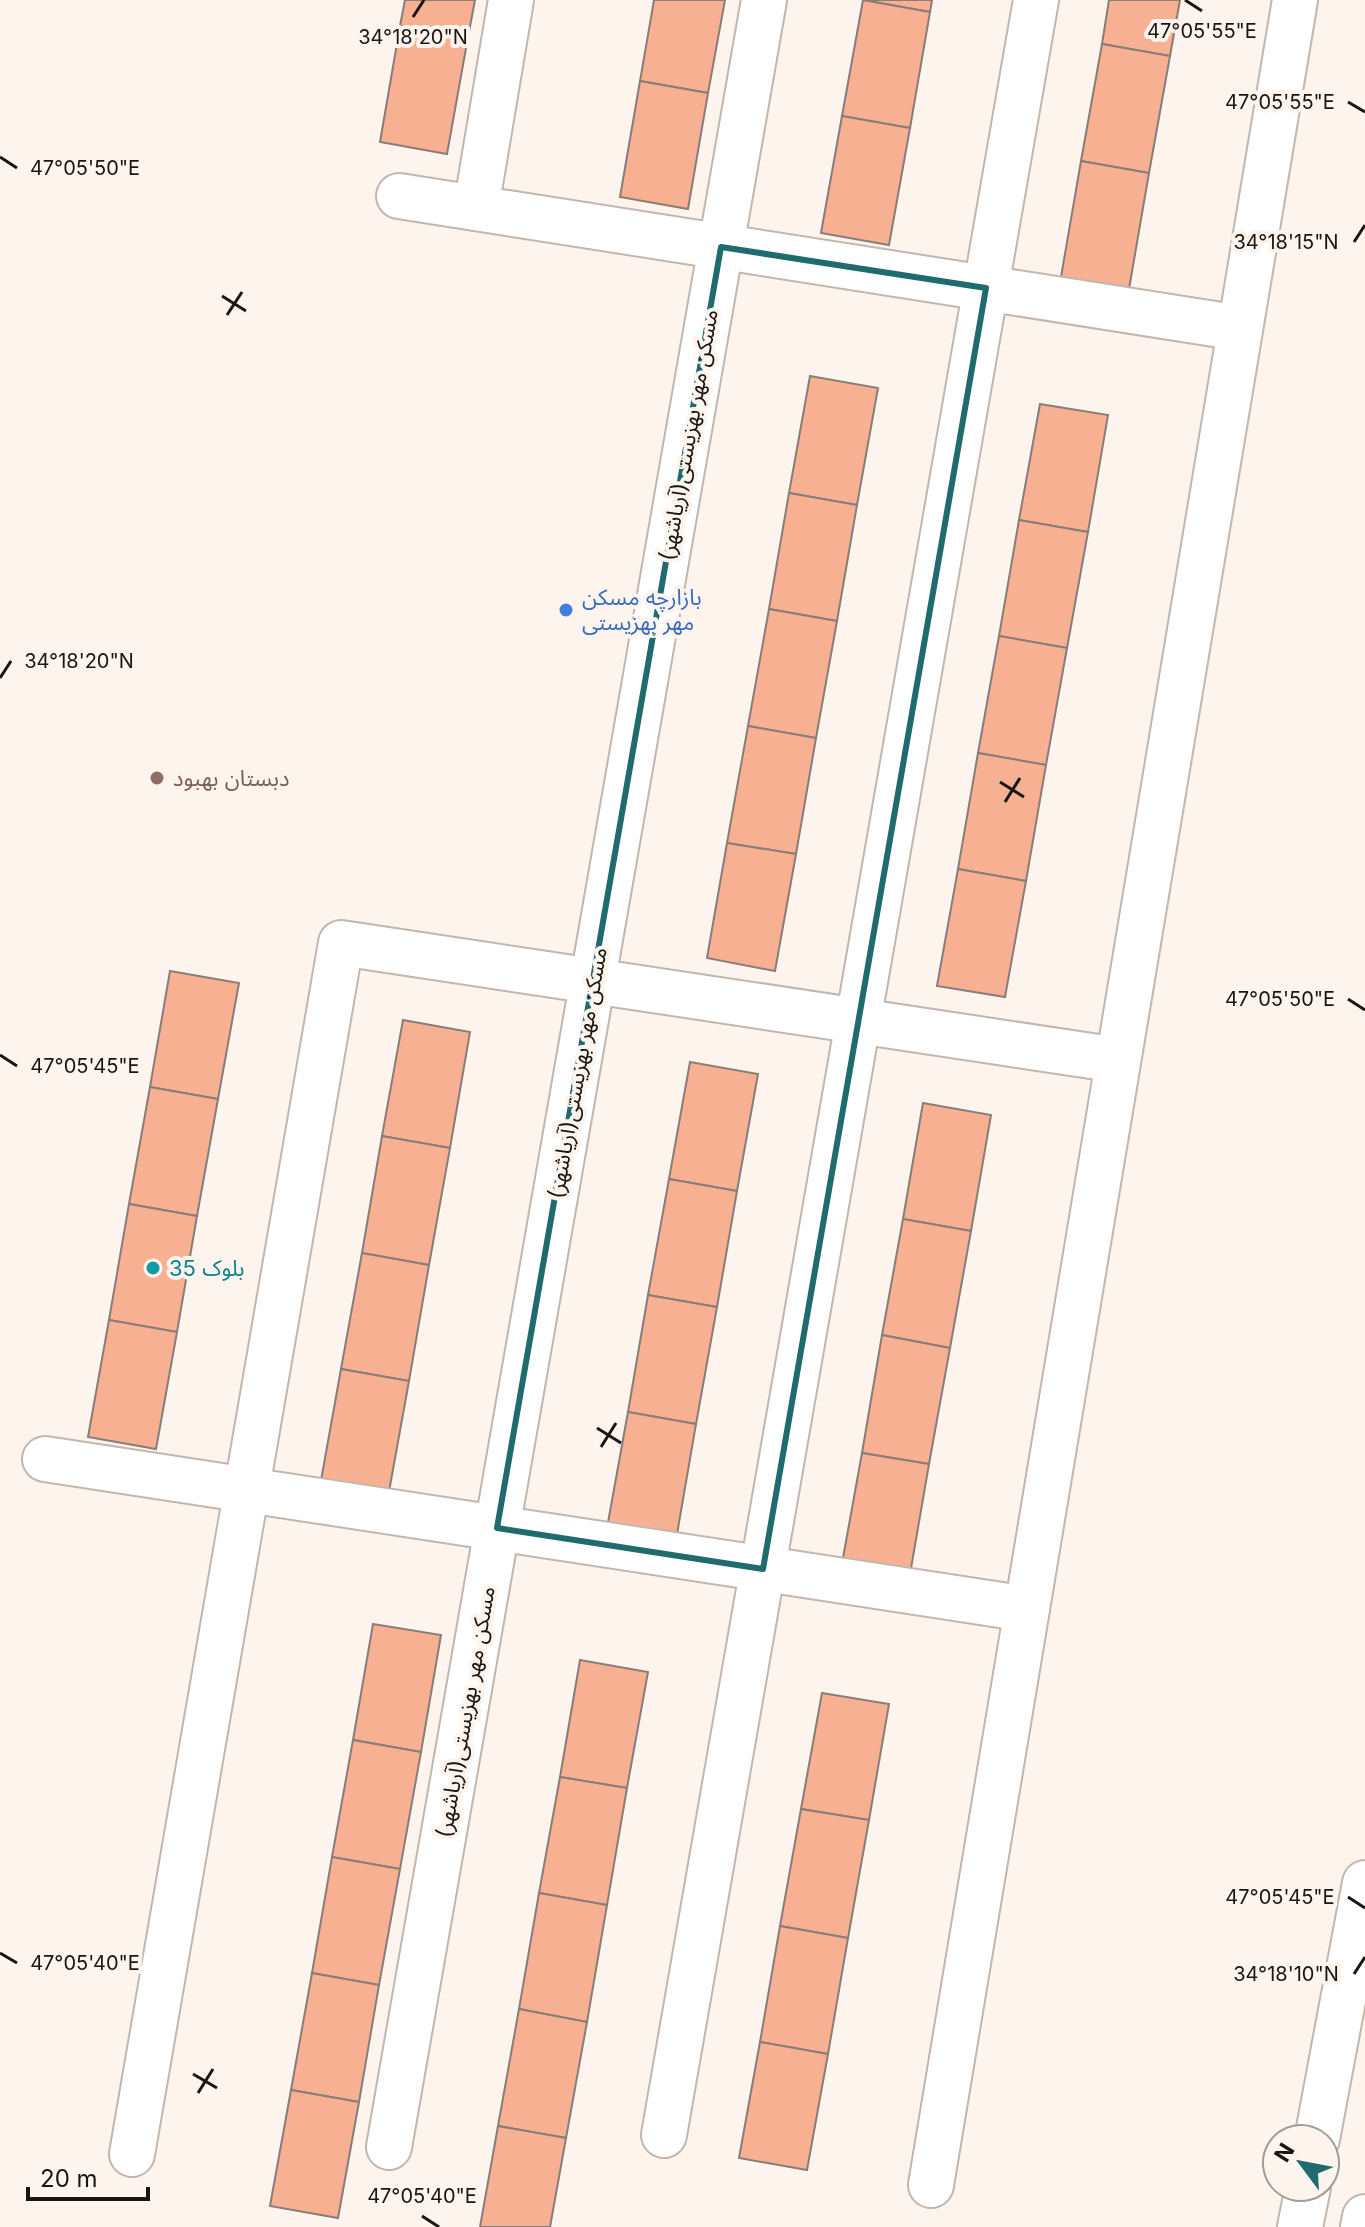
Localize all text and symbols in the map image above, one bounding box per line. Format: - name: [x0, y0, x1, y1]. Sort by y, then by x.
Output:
- text: 47°05'55"E: [1147, 19, 1257, 43]
- text: 34°18'20"N: [358, 25, 468, 49]
- text: 47°05'55"E: [1225, 90, 1335, 114]
- text: 47°05'50"E: [30, 156, 140, 180]
- text: 34°18'15"N: [1233, 230, 1339, 254]
- street label: مسکن مهر بهزیستی(آریاشهر): [653, 307, 724, 563]
- place label: بازارچه مسکن مهر بهزیستی: [582, 584, 702, 635]
- marker: بازارچه مسکن مهر بهزیستی: [557, 601, 575, 619]
- text: 34°18'20"N: [24, 649, 134, 673]
- place label: دبستان بهبود: [173, 765, 289, 791]
- marker: دبستان بهبود: [148, 769, 166, 787]
- street label: مسکن مهر بهزیستی(آریاشهر): [542, 945, 613, 1201]
- text: 47°05'50"E: [1225, 987, 1335, 1011]
- text: 47°05'45"E: [30, 1054, 140, 1078]
- place label: بلوک 35: [169, 1255, 244, 1281]
- marker: بلوک 35: [144, 1259, 162, 1277]
- street label: مسکن مهر بهزیستی(آریاشهر): [430, 1584, 501, 1840]
- text: 47°05'45"E: [1225, 1885, 1335, 1909]
- text: 47°05'40"E: [30, 1951, 140, 1975]
- text: 34°18'10"N: [1233, 1962, 1339, 1986]
- north arrow: [1261, 2123, 1341, 2203]
- text: N: [1269, 2138, 1300, 2166]
- scale bar: [28, 2151, 148, 2201]
- text: 20 m: [40, 2164, 98, 2193]
- text: 47°05'40"E: [367, 2184, 477, 2208]

